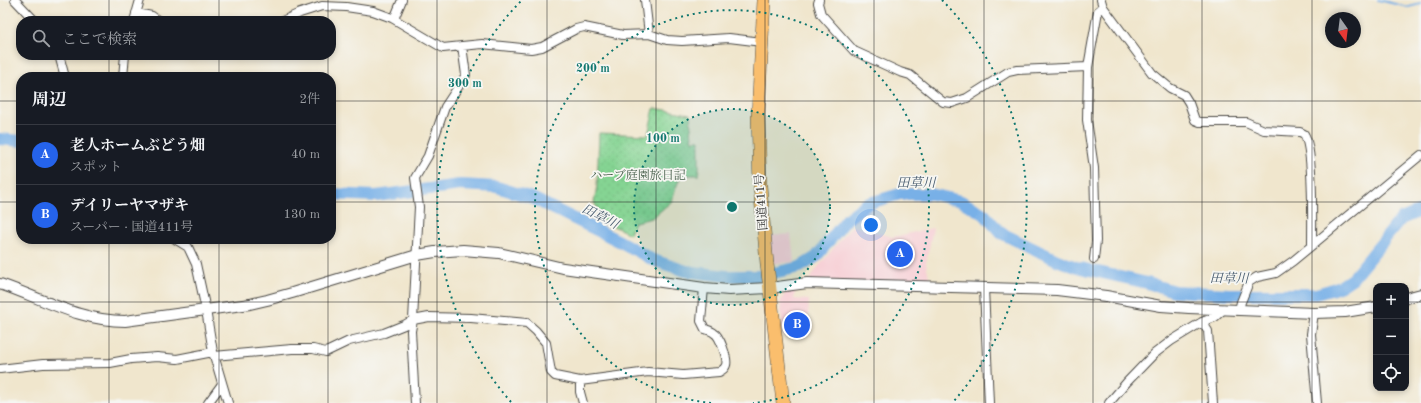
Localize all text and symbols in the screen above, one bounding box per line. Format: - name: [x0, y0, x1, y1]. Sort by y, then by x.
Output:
- north arrow: [1325, 12, 1361, 48]
- search box: [16, 16, 336, 60]
- icon: search: [30, 27, 52, 49]
- text: ここで検索: [62, 33, 137, 48]
- text: 200 m: [576, 63, 610, 75]
- text: 300 m: [448, 78, 482, 90]
- text: 周辺: [32, 92, 66, 109]
- text: 2件: [299, 93, 320, 106]
- text: 100 m: [646, 133, 680, 145]
- text: 老人ホームぶどう畑: [70, 139, 205, 154]
- text: A: [40, 148, 50, 161]
- text: 40 m: [291, 148, 320, 161]
- text: スポット: [70, 161, 122, 174]
- park label: ハーブ庭園旅日記: [590, 168, 686, 182]
- street label: 国道411号: [752, 173, 770, 231]
- water label: 田草川: [896, 176, 937, 190]
- text: デイリーヤマザキ: [70, 199, 189, 214]
- centre of rings: [725, 200, 739, 214]
- water label: 田草川: [580, 201, 623, 233]
- text: B: [40, 208, 50, 221]
- text: 130 m: [283, 208, 320, 221]
- your location: [861, 215, 881, 235]
- text: スーパー · 国道411号: [70, 221, 193, 234]
- pin: A: [887, 239, 913, 269]
- water label: 田草川: [1209, 271, 1251, 286]
- map controls: [1373, 283, 1409, 391]
- button: +: [1373, 283, 1409, 319]
- pin: B: [784, 310, 810, 340]
- button: −: [1373, 319, 1409, 355]
- button: locate: [1373, 355, 1409, 391]

